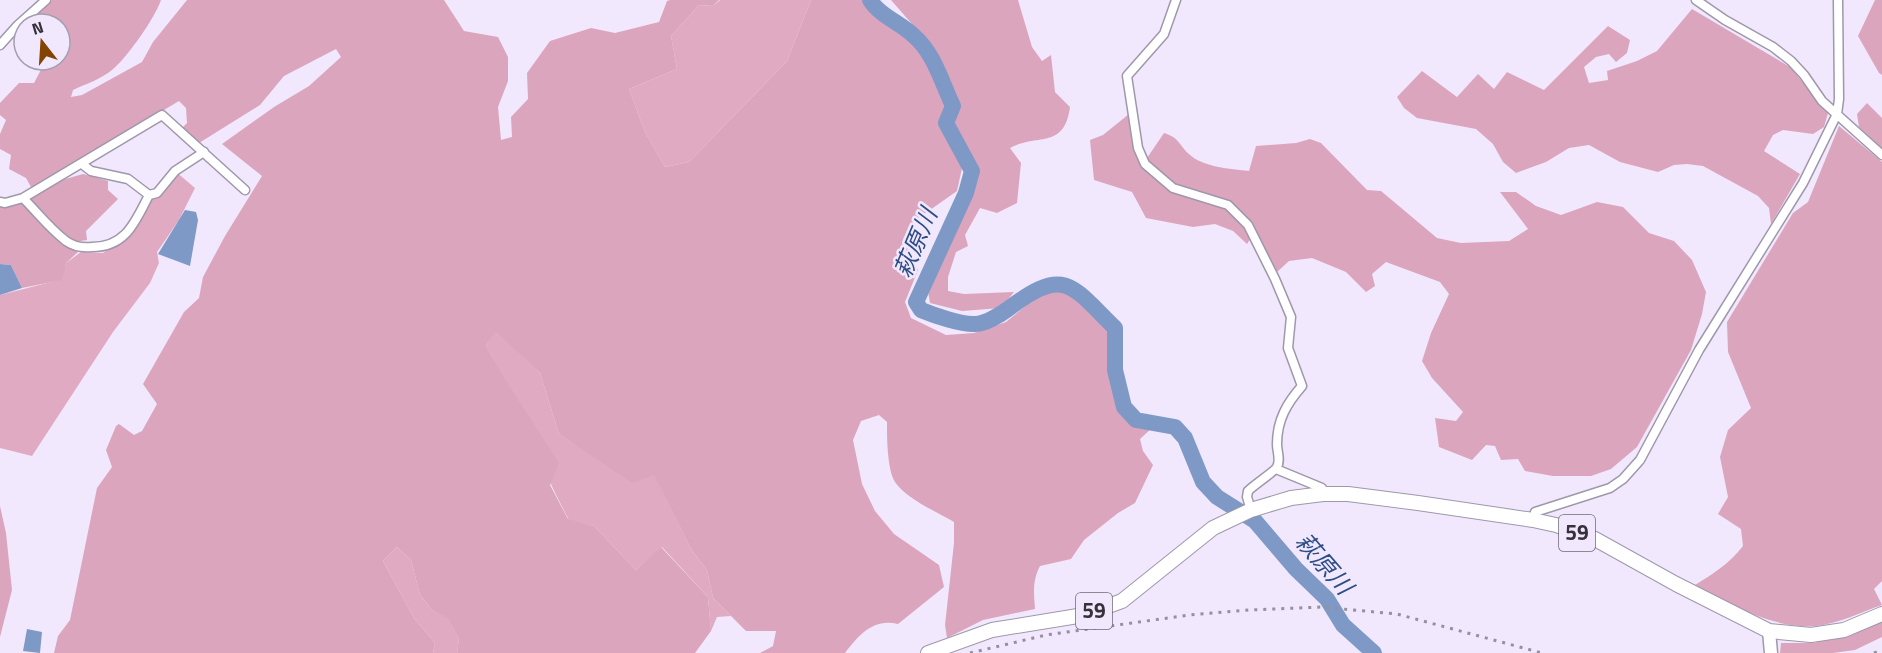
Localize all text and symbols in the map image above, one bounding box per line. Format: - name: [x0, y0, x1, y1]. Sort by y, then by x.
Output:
- north arrow: [12, 12, 72, 72]
- text: N: [29, 15, 46, 41]
- water label: 萩原川: [884, 200, 947, 283]
- road number: 59: [1559, 515, 1595, 551]
- water label: 萩原川: [1288, 524, 1364, 605]
- road number: 59: [1076, 593, 1112, 629]

